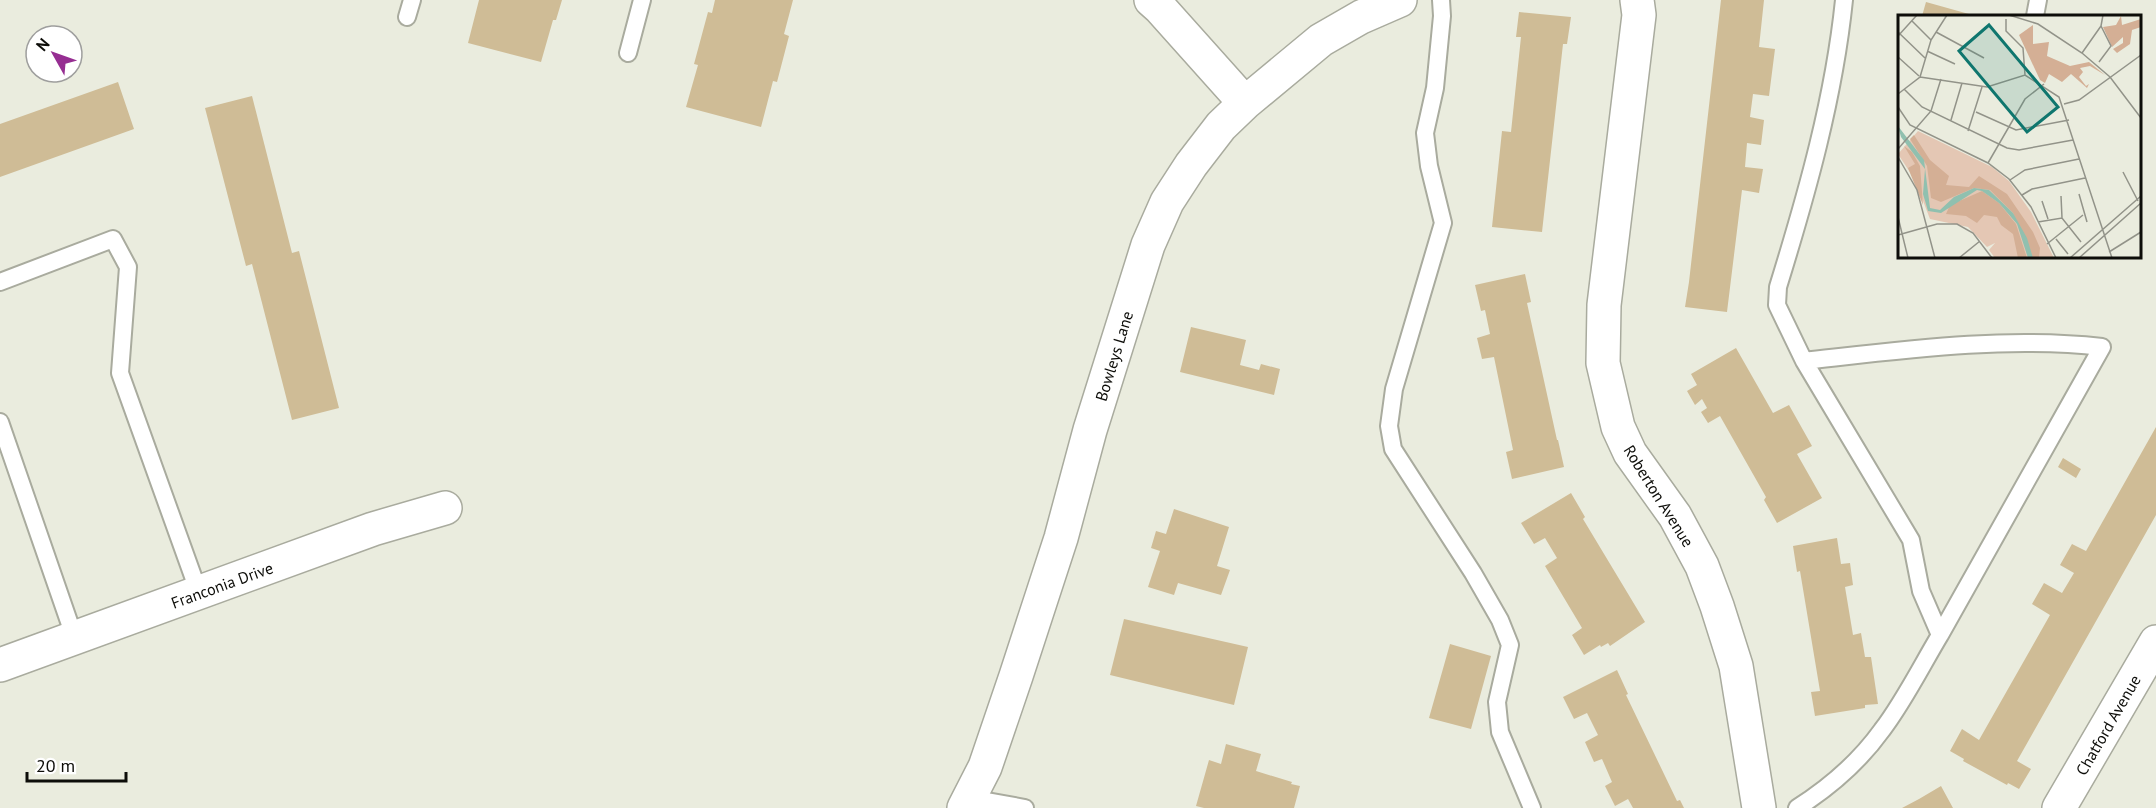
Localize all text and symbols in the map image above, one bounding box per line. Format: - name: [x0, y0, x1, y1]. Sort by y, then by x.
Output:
- inset map: [1898, 15, 2141, 258]
- north arrow: [24, 24, 84, 84]
- text: N: [31, 34, 54, 55]
- street label: Bowleys Lane: [1091, 309, 1137, 403]
- street label: Roberton Avenue: [1620, 441, 1698, 551]
- street label: Franconia Drive: [168, 557, 276, 613]
- street label: Chatford Avenue: [2071, 671, 2145, 779]
- scale bar: [27, 745, 126, 783]
- text: 20 m: [36, 754, 75, 777]

